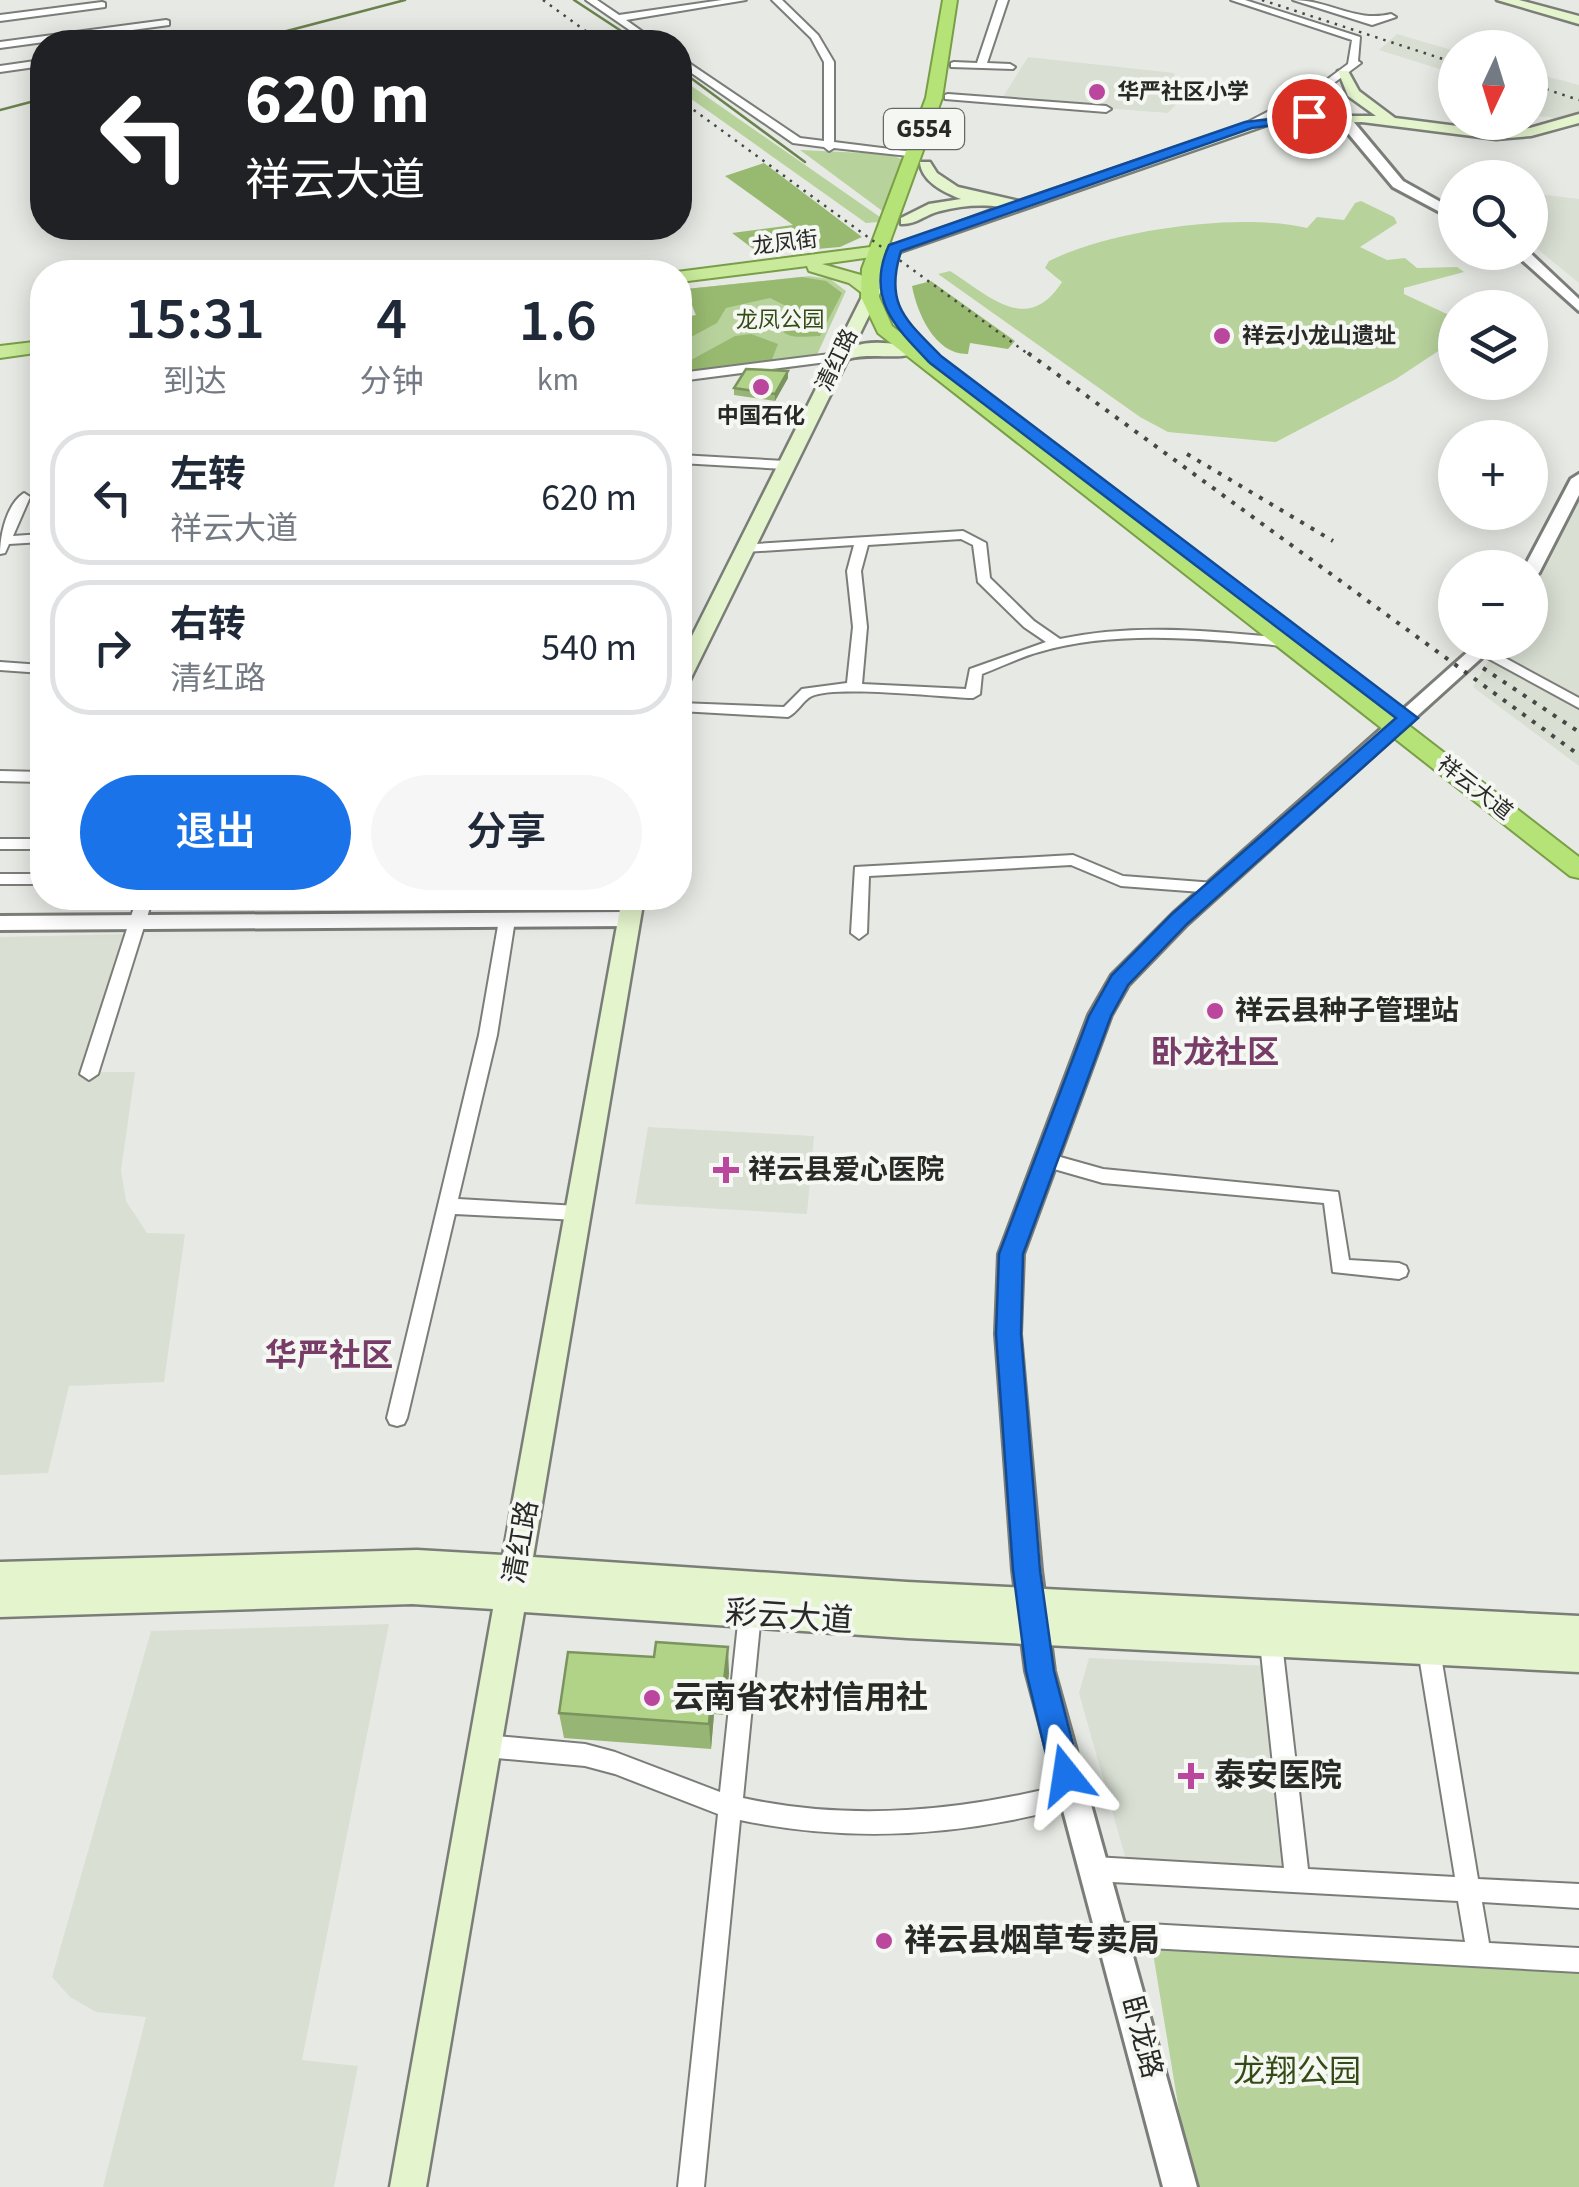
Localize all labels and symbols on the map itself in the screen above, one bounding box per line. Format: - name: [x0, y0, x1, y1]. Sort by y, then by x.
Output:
- north arrow: [1438, 30, 1548, 140]
- pin: [1267, 74, 1352, 159]
- place label: 华严社区小学: [1117, 76, 1249, 108]
- marker: 华严社区小学: [1086, 81, 1108, 103]
- road number: G554: [884, 109, 964, 149]
- street label: 龙凤街: [750, 223, 820, 263]
- park label: 龙凤公园: [736, 304, 824, 336]
- place label: 祥云小龙山遗址: [1242, 320, 1396, 352]
- street label: 清红路: [808, 323, 866, 397]
- marker: 祥云小龙山遗址: [1211, 325, 1233, 347]
- marker: 中国石化: [750, 376, 772, 398]
- place label: 中国石化: [717, 400, 805, 432]
- street label: 祥云大道: [1430, 748, 1520, 828]
- place label: 祥云县种子管理站: [1235, 991, 1459, 1031]
- marker: 祥云县种子管理站: [1204, 1000, 1226, 1022]
- district label: 卧龙社区: [1151, 1030, 1279, 1076]
- place label: 祥云县爱心医院: [748, 1150, 944, 1190]
- marker: 祥云县爱心医院: [713, 1157, 739, 1183]
- district label: 华严社区: [265, 1333, 393, 1379]
- street label: 清红路: [494, 1497, 548, 1587]
- street label: 彩云大道: [724, 1590, 854, 1644]
- place label: 云南省农村信用社: [672, 1675, 928, 1721]
- marker: 云南省农村信用社: [641, 1687, 663, 1709]
- position arrow: [1014, 1723, 1118, 1827]
- place label: 泰安医院: [1214, 1753, 1342, 1799]
- marker: 泰安医院: [1178, 1763, 1204, 1789]
- place label: 祥云县烟草专卖局: [904, 1918, 1160, 1964]
- marker: 祥云县烟草专卖局: [873, 1930, 895, 1952]
- street label: 卧龙路: [1112, 1991, 1172, 2083]
- park label: 龙翔公园: [1233, 2049, 1361, 2095]

